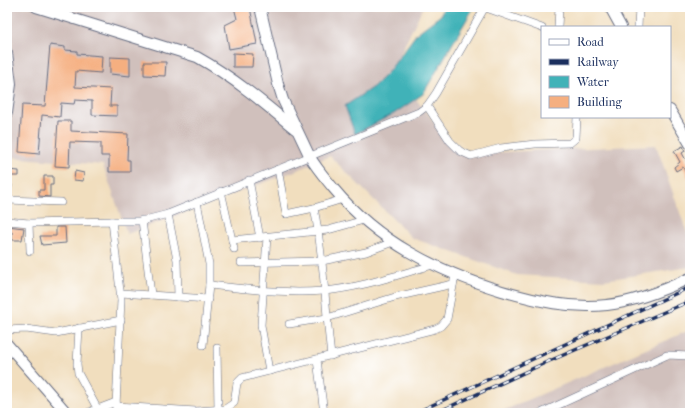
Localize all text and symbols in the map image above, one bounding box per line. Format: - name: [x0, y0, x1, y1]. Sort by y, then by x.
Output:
- legend: [541, 26, 671, 118]
- text: Road: [577, 35, 604, 49]
- text: Railway: [577, 55, 619, 69]
- text: Water: [576, 75, 610, 89]
- text: Building: [577, 95, 622, 109]

